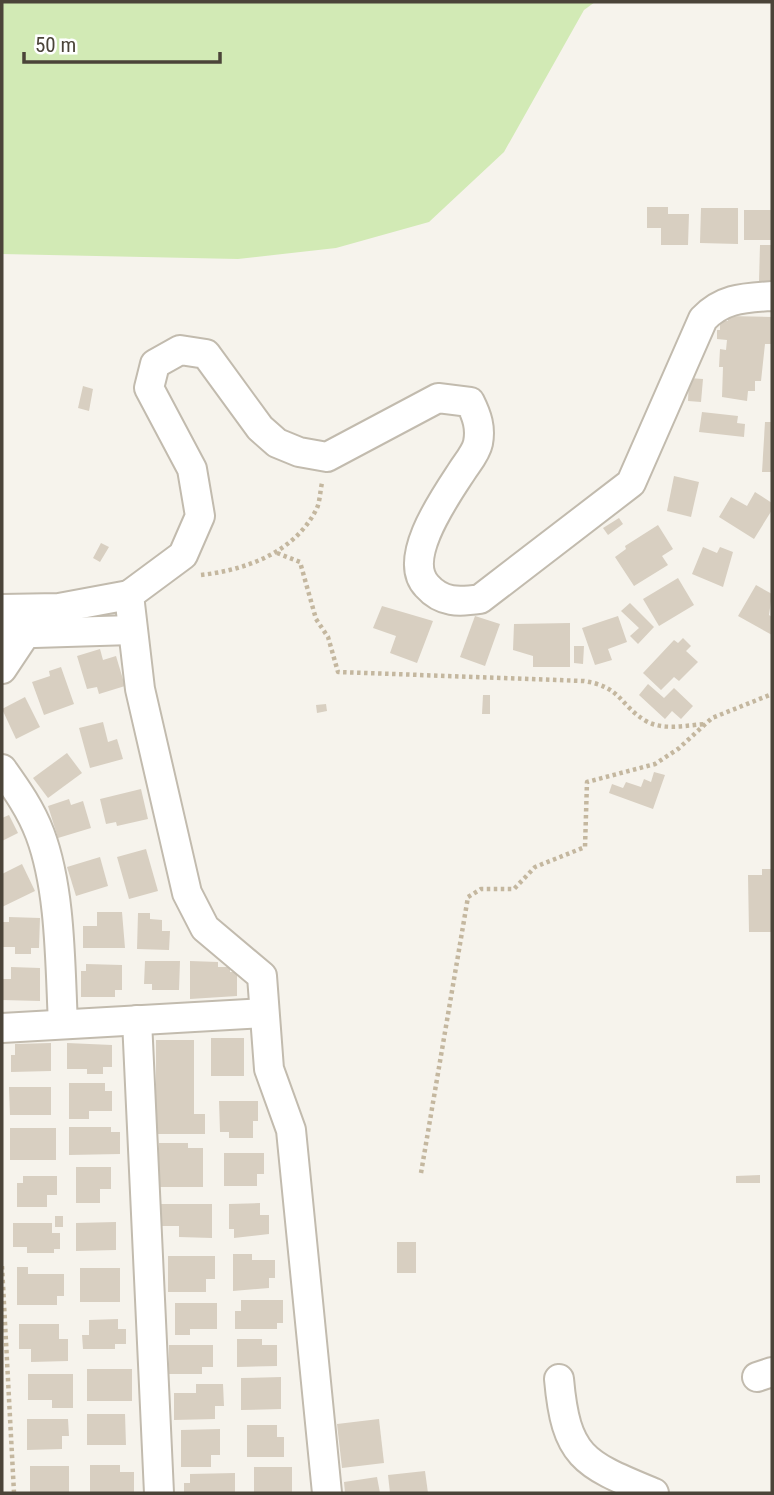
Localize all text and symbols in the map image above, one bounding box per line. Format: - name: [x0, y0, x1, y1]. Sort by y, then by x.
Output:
- scale bar: [24, 21, 220, 65]
- text: 50 m: [35, 33, 76, 57]

